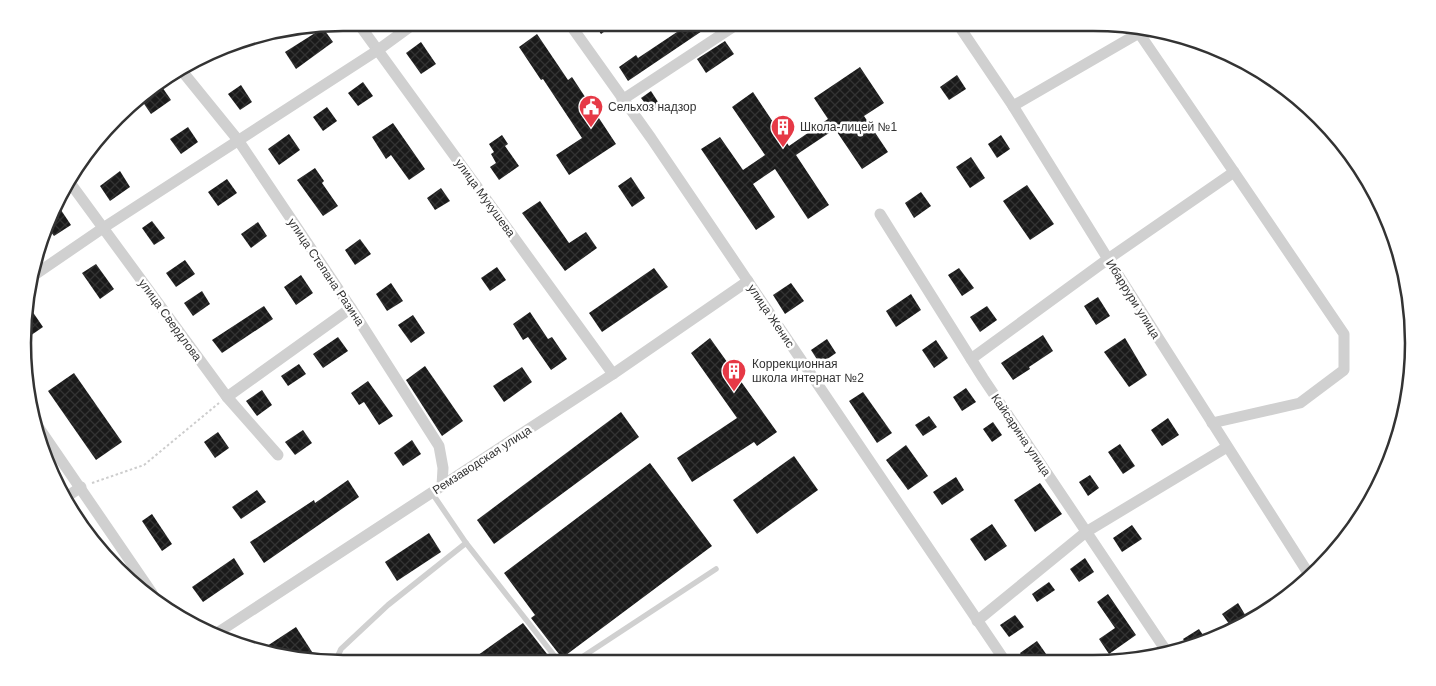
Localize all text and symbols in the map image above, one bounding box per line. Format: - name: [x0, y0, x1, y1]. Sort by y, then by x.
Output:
- public building icon: Сельхоз надзор: [578, 94, 604, 128]
- place label: Сельхоз надзор: [608, 100, 697, 114]
- building icon: Школа-лицей №1: [770, 114, 796, 148]
- place label: Школа-лицей №1: [800, 120, 897, 134]
- street label: улица Мукушева: [452, 156, 518, 240]
- street label: улица Степана Разина: [285, 216, 367, 329]
- street label: Ибаррури улица: [1103, 257, 1163, 341]
- street label: улица Свердлова: [136, 276, 205, 364]
- street label: улица Женис: [745, 282, 797, 350]
- place label: Коррекционная школа интернат №2: [752, 357, 864, 385]
- building icon: Коррекционная школа интернат №2: [721, 358, 747, 392]
- street label: Кайсарина улица: [988, 391, 1054, 479]
- street label: Ремзаводская улица: [430, 423, 534, 497]

